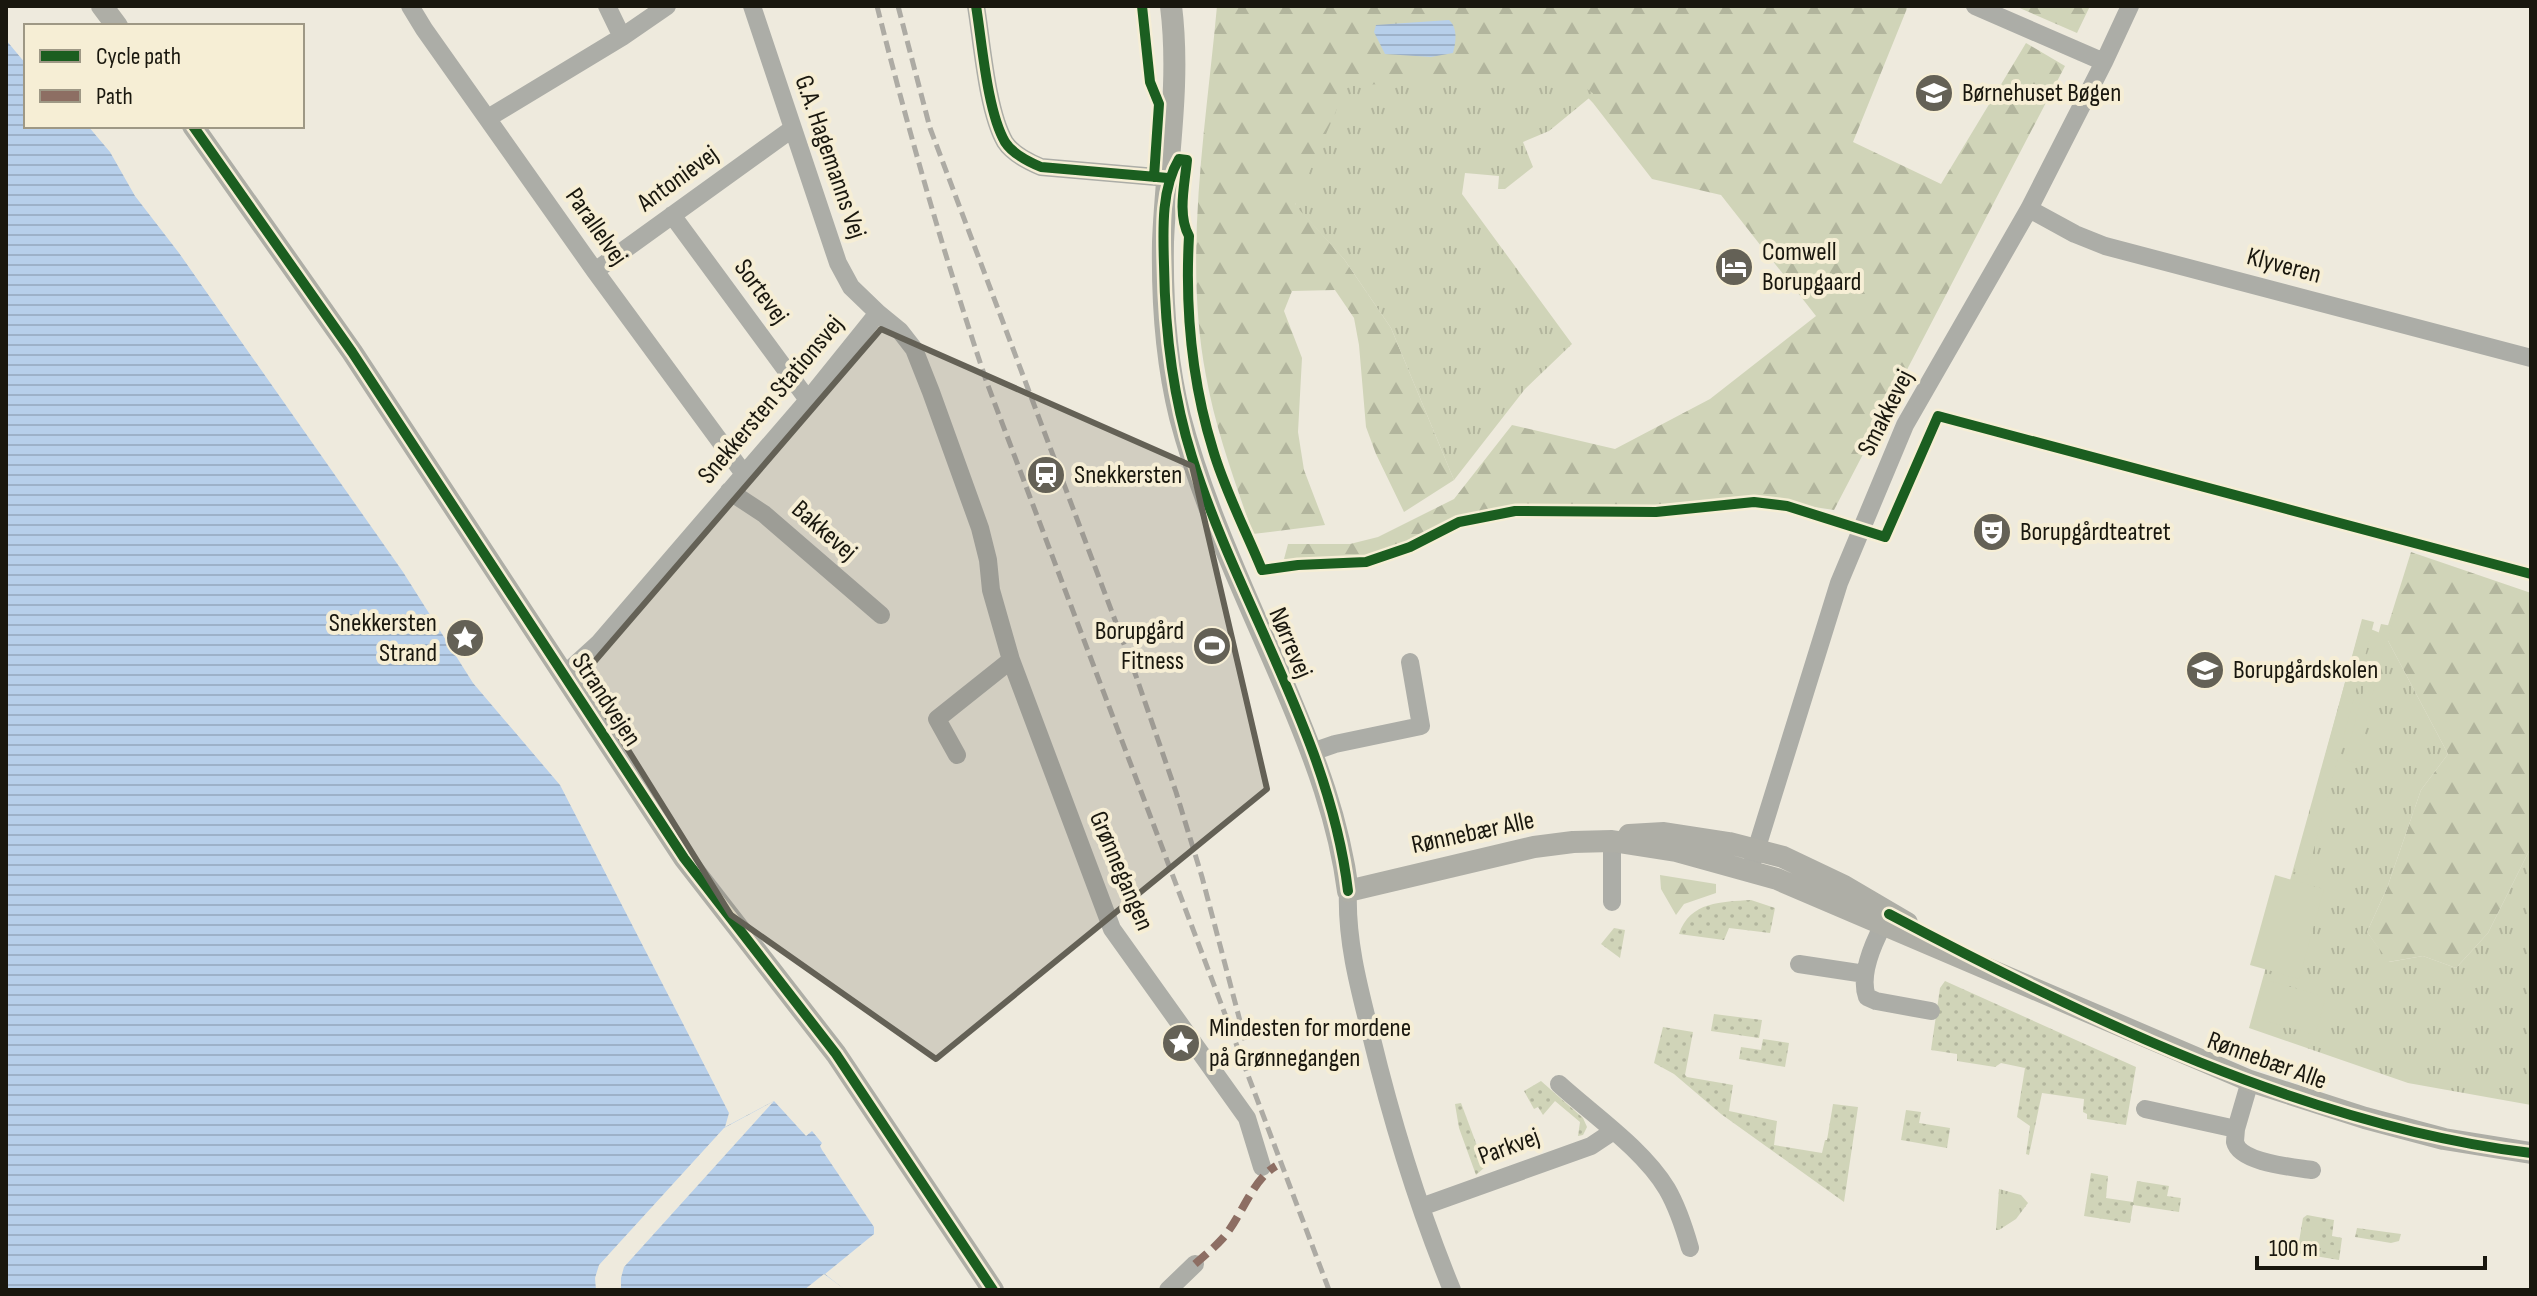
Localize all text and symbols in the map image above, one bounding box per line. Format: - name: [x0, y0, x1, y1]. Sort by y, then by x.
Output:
- legend: [24, 24, 304, 128]
- text: Cycle path: [96, 42, 181, 71]
- street label: G.A. Hagemanns Vej: [788, 71, 872, 243]
- school or university icon: Børnehuset Bøgen: [1913, 72, 1955, 114]
- place label: Børnehuset Bøgen: [1962, 78, 2121, 109]
- text: Path: [96, 82, 133, 111]
- street label: Antonievej: [631, 139, 725, 219]
- street label: Parallelvej: [558, 182, 634, 272]
- place label: Comwell Borupgaard: [1762, 237, 1861, 298]
- street label: Klyveren: [2243, 241, 2325, 291]
- hotel icon: Comwell Borupgaard: [1713, 246, 1755, 288]
- street label: Sortevej: [727, 253, 795, 331]
- street label: Snekkersten Stationsvej: [692, 309, 850, 491]
- street label: Smakkevej: [1851, 365, 1921, 461]
- station icon: Snekkersten: [1025, 454, 1067, 496]
- place label: Snekkersten: [1074, 460, 1182, 491]
- street label: Bakkevej: [785, 494, 863, 568]
- theatre icon: Borupgårdteatret: [1971, 511, 2013, 553]
- place label: Borupgårdteatret: [2020, 517, 2171, 548]
- street label: Nørrevej: [1261, 603, 1319, 683]
- place label: Snekkersten Strand: [329, 608, 437, 669]
- place label: Borupgård Fitness: [1095, 616, 1184, 677]
- place icon: Snekkersten Strand: [444, 617, 486, 659]
- sports icon: Borupgård Fitness: [1191, 625, 1233, 667]
- street label: Strandvejen: [565, 648, 647, 752]
- school or university icon: Borupgårdskolen: [2184, 649, 2226, 691]
- place label: Borupgårdskolen: [2233, 655, 2378, 686]
- street label: Rønnebær Alle: [1409, 805, 1537, 861]
- street label: Grønnegangen: [1082, 807, 1160, 935]
- place label: Mindesten for mordene på Grønnegangen: [1209, 1013, 1411, 1074]
- place icon: Mindesten for mordene på Grønnegangen: [1160, 1022, 1202, 1064]
- street label: Rønnebær Alle: [2203, 1025, 2331, 1097]
- street label: Parkvej: [1474, 1122, 1544, 1172]
- scale bar: [2257, 1220, 2485, 1270]
- text: 100 m: [2269, 1234, 2318, 1263]

